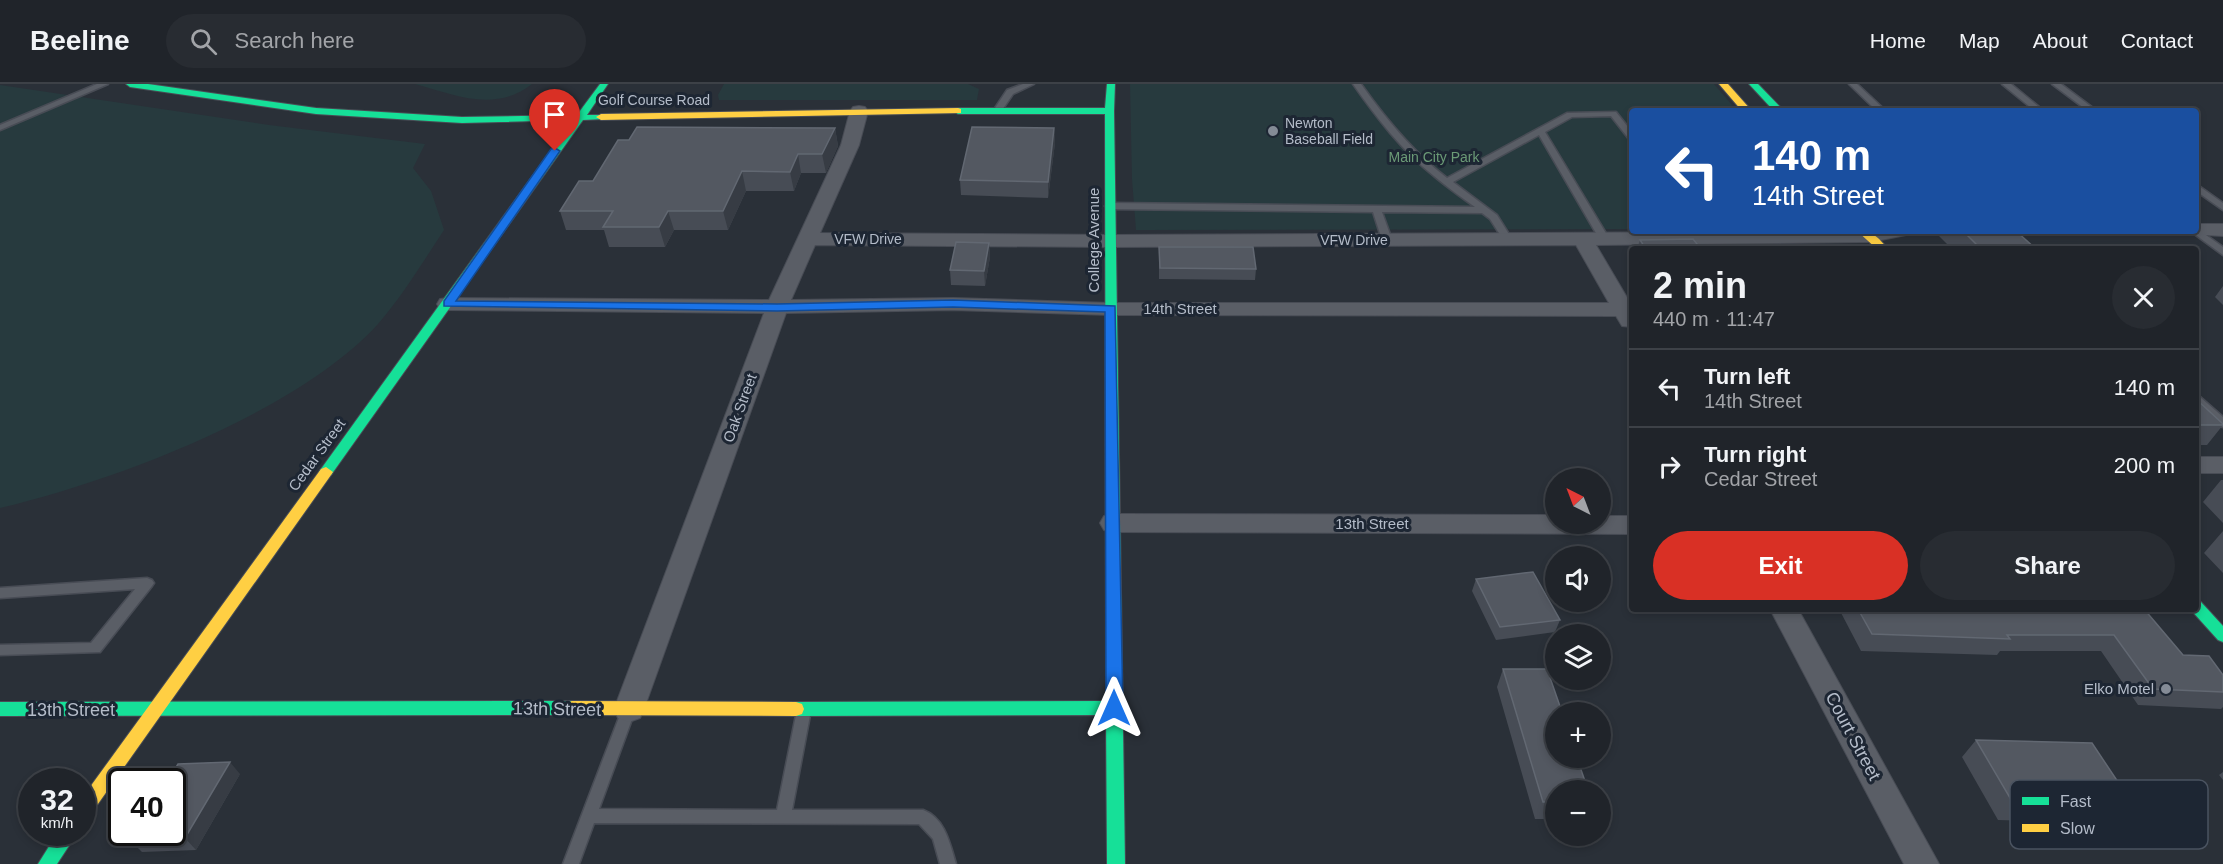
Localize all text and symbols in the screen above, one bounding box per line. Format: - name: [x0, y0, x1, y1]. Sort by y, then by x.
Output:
- search box: [166, 14, 586, 68]
- text: Beeline: [30, 25, 130, 56]
- icon: search: [187, 25, 220, 58]
- text: Search here: [235, 28, 354, 53]
- text: Home: [1870, 29, 1926, 52]
- text: Map: [1959, 29, 2000, 52]
- text: About: [2033, 29, 2088, 52]
- text: Contact: [2121, 29, 2193, 52]
- pin: [529, 89, 580, 151]
- street label: Golf Course Road: [598, 92, 710, 108]
- icon: arrive: [538, 98, 571, 131]
- place label: Newton Baseball Field: [1285, 115, 1373, 147]
- marker: Newton Baseball Field: [1266, 124, 1280, 138]
- icon: left: [1653, 132, 1731, 210]
- text: 140 m: [1752, 132, 1871, 179]
- park label: Main City Park: [1388, 149, 1481, 165]
- text: 14th Street: [1752, 181, 1884, 211]
- street label: College Avenue: [1085, 188, 1102, 292]
- street label: VFW Drive: [834, 231, 902, 247]
- street label: VFW Drive: [1320, 232, 1388, 248]
- text: 2 min: [1653, 265, 1747, 306]
- button: close: [2112, 266, 2175, 329]
- street label: 14th Street: [1143, 300, 1218, 317]
- text: 440 m · 11:47: [1653, 308, 1775, 330]
- text: Turn left: [1704, 364, 1790, 389]
- street label: Oak Street: [719, 370, 760, 444]
- icon: left: [1653, 372, 1686, 405]
- text: 140 m: [2114, 375, 2175, 400]
- text: 14th Street: [1704, 390, 1802, 412]
- street label: Cedar Street: [285, 415, 349, 494]
- text: Turn right: [1704, 442, 1806, 467]
- icon: right: [1653, 450, 1686, 483]
- text: 200 m: [2114, 453, 2175, 478]
- north arrow: [1545, 468, 1611, 534]
- map controls: [1545, 468, 1611, 846]
- text: Cedar Street: [1704, 468, 1817, 490]
- street label: 13th Street: [1335, 515, 1410, 532]
- button: Exit: [1653, 531, 1908, 600]
- button: Share: [1920, 531, 2175, 600]
- button: sound: [1545, 546, 1611, 612]
- button: layers: [1545, 624, 1611, 690]
- position arrow: [1082, 676, 1146, 740]
- place label: Elko Motel: [2084, 680, 2154, 697]
- marker: Elko Motel: [2159, 682, 2173, 696]
- street label: Court Street: [1821, 688, 1885, 784]
- street label: 13th Street: [513, 698, 601, 720]
- street label: 13th Street: [27, 700, 115, 720]
- button: +: [1545, 702, 1611, 768]
- speed limit sign: 40: [108, 768, 186, 846]
- button: −: [1545, 780, 1611, 846]
- legend: [2010, 780, 2208, 849]
- text: 32: [40, 783, 74, 816]
- text: Fast: [2060, 793, 2092, 810]
- text: km/h: [41, 814, 73, 831]
- text: Slow: [2060, 820, 2095, 837]

